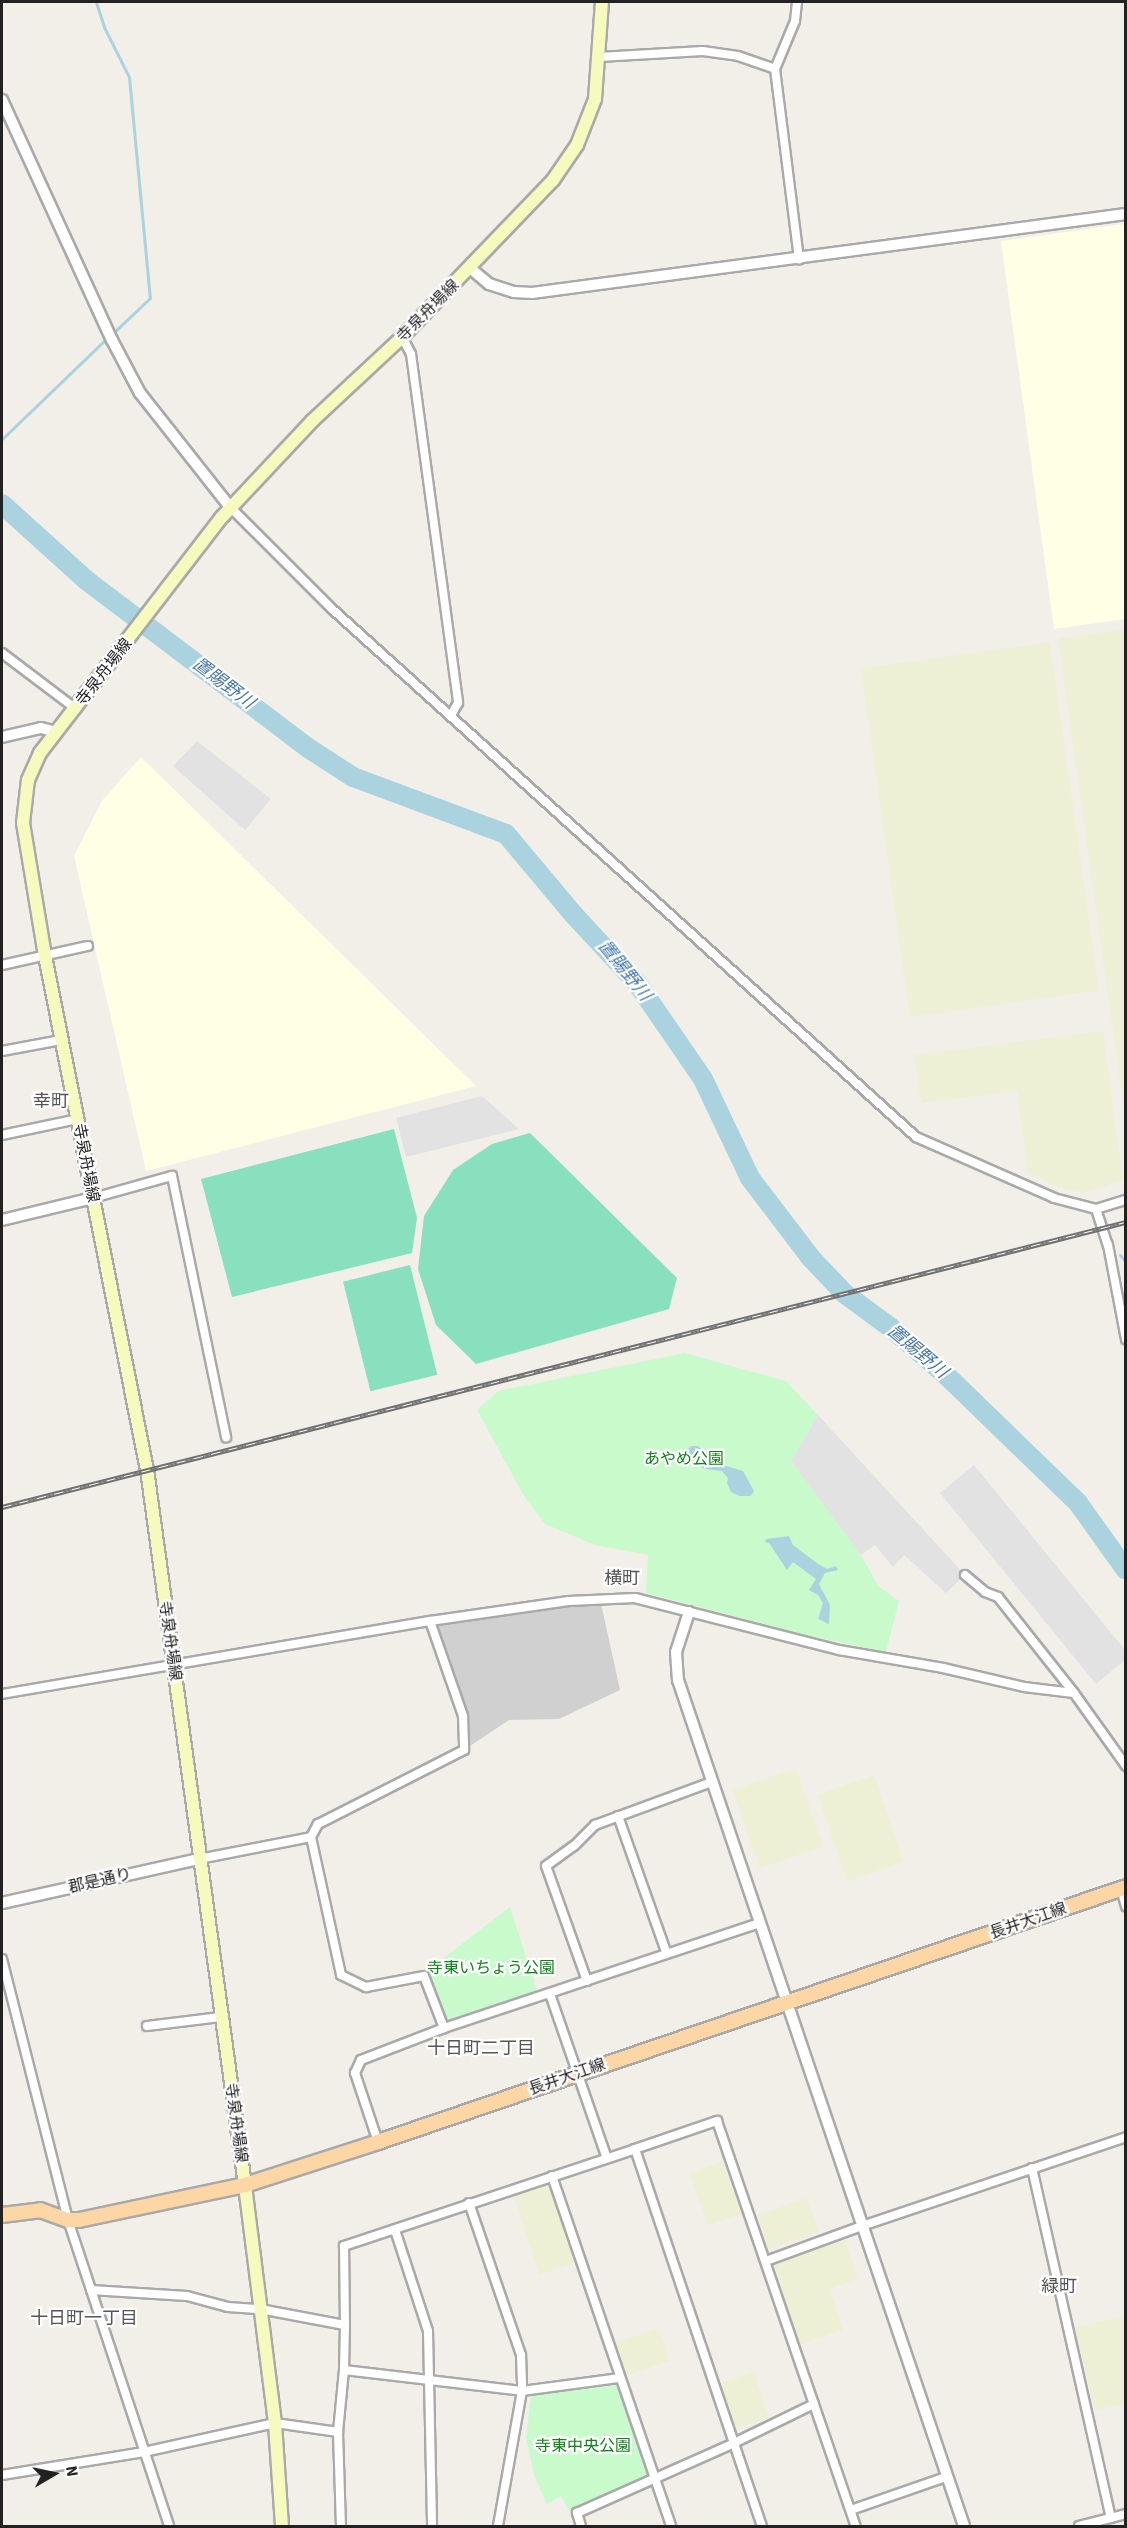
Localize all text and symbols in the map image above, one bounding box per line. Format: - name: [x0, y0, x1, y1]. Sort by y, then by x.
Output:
- street label: 寺泉舟場線: [393, 276, 463, 346]
- street label: 寺泉舟場線: [72, 635, 136, 709]
- water label: 置賜野川: [188, 654, 258, 714]
- water label: 置賜野川: [593, 936, 655, 1006]
- district label: 幸町: [33, 1091, 69, 1113]
- street label: 寺泉舟場線: [69, 1122, 103, 1204]
- water label: 置賜野川: [882, 1321, 952, 1383]
- park label: あやめ公園: [644, 1449, 724, 1469]
- district label: 横町: [604, 1568, 640, 1590]
- street label: 寺泉舟場線: [155, 1600, 185, 1682]
- street label: 郡是通り: [67, 1864, 133, 1898]
- street label: 長井大江線: [987, 1899, 1069, 1943]
- park label: 寺東いちょう公園: [427, 1958, 555, 1978]
- district label: 十日町二丁目: [427, 2038, 535, 2060]
- street label: 長井大江線: [526, 2055, 608, 2099]
- street label: 寺泉舟場線: [221, 2082, 251, 2164]
- district label: 緑町: [1041, 2276, 1077, 2298]
- district label: 十日町一丁目: [30, 2308, 138, 2330]
- park label: 寺東中央公園: [535, 2436, 631, 2456]
- north arrow: [24, 2444, 84, 2504]
- text: N: [60, 2464, 83, 2478]

